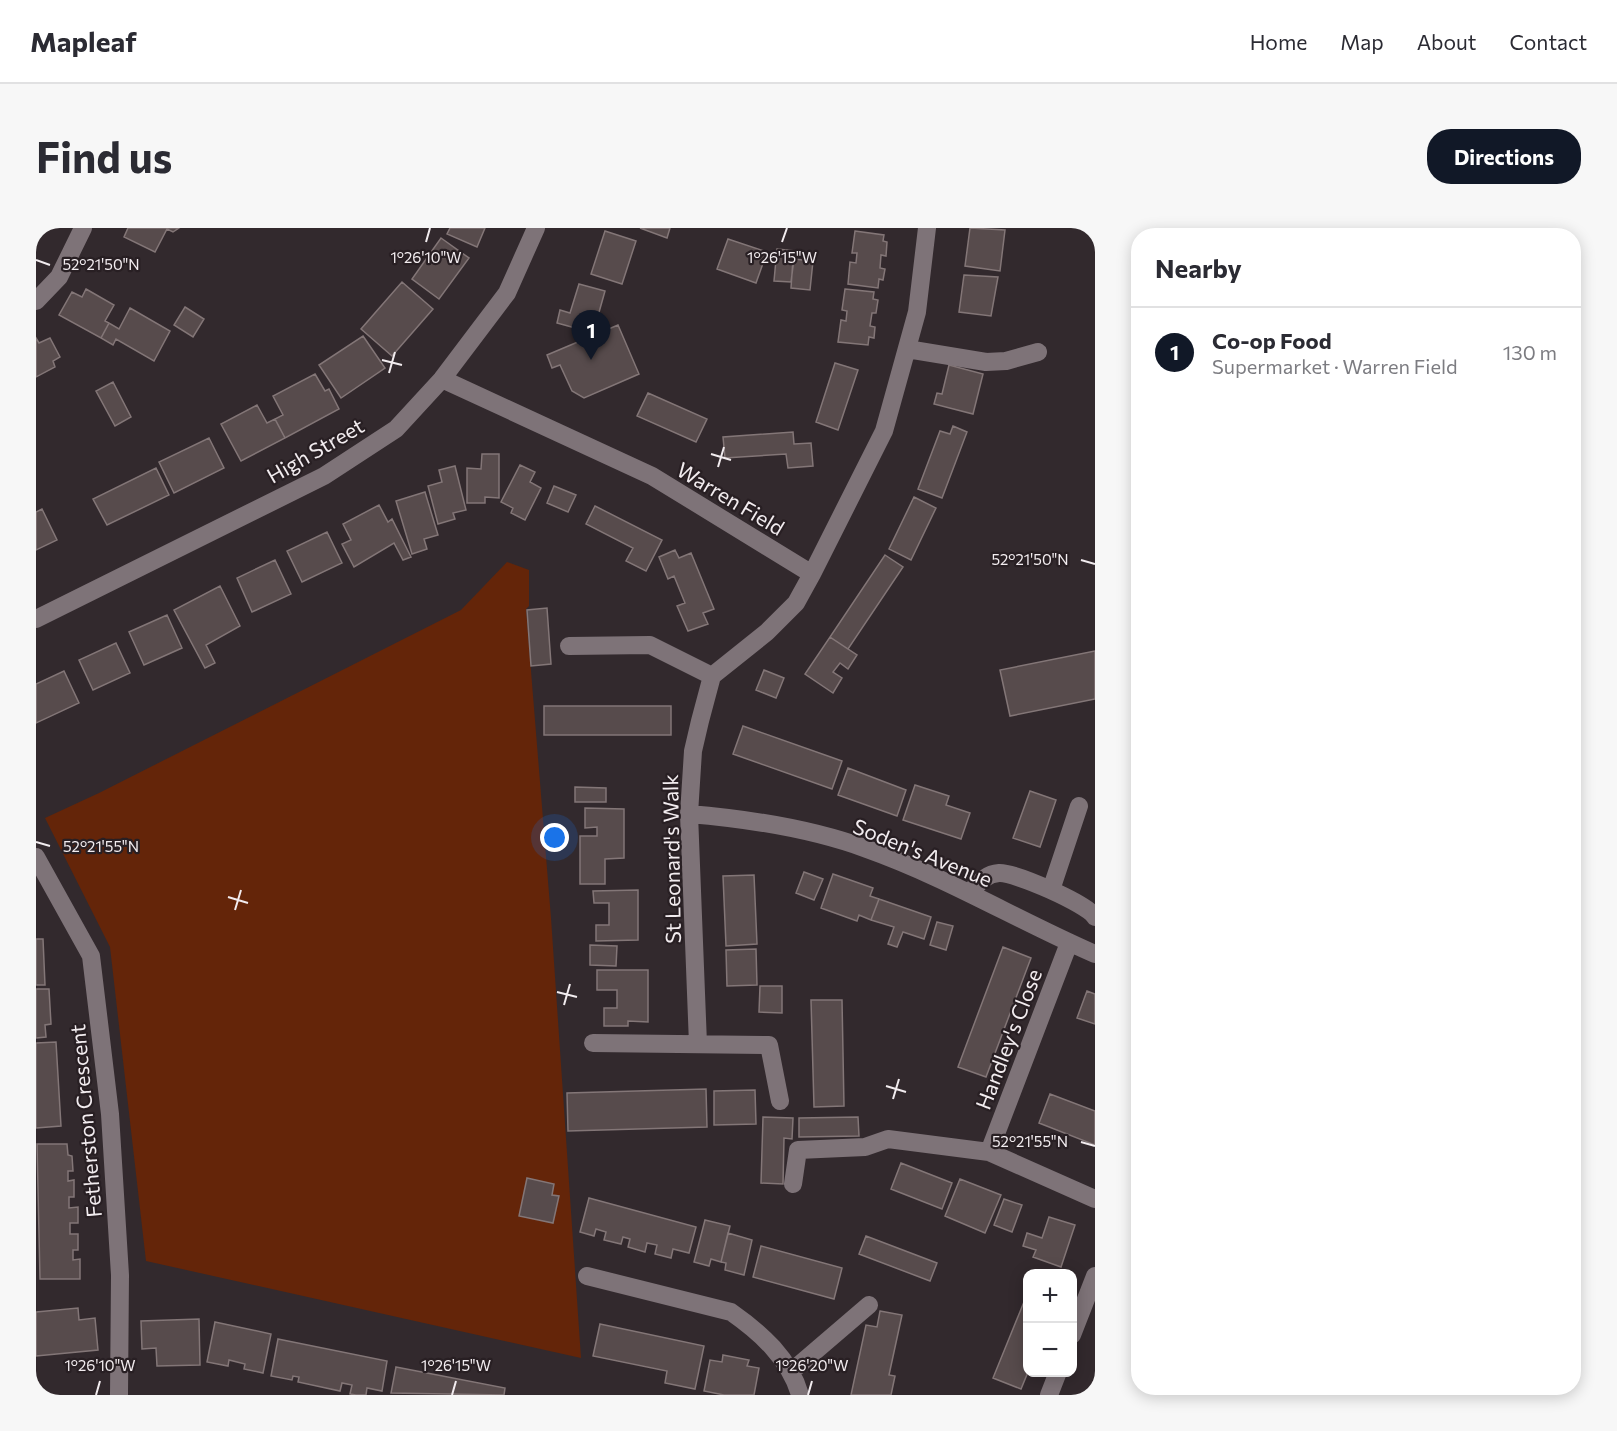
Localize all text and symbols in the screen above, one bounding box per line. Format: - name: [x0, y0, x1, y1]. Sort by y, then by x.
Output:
- text: Mapleaf: [30, 24, 137, 58]
- text: Home: [1250, 29, 1307, 54]
- text: Map: [1340, 29, 1384, 54]
- text: About: [1417, 29, 1476, 54]
- text: Contact: [1509, 29, 1587, 54]
- button: Directions: [1427, 129, 1581, 184]
- text: Find us: [36, 130, 172, 182]
- text: 1°26'10"W: [390, 248, 462, 266]
- text: 1°26'15"W: [747, 248, 817, 266]
- text: Nearby: [1155, 252, 1242, 283]
- text: 52°21'50"N: [62, 255, 140, 273]
- pin: 1: [572, 310, 610, 360]
- text: Co-op Food: [1212, 327, 1332, 354]
- text: 1: [1170, 340, 1179, 364]
- text: 130 m: [1503, 340, 1557, 364]
- text: Supermarket · Warren Field: [1212, 354, 1458, 378]
- street label: High Street: [262, 412, 368, 488]
- street label: Warren Field: [673, 456, 789, 540]
- text: 52°21'50"N: [991, 550, 1069, 568]
- street label: St Leonard's Walk: [657, 774, 685, 944]
- street label: Soden's Avenue: [850, 813, 996, 891]
- your location: [540, 823, 569, 852]
- text: 52°21'55"N: [63, 837, 139, 855]
- street label: Handley's Close: [970, 965, 1046, 1113]
- street label: Fetherston Crescent: [64, 1023, 106, 1219]
- text: 52°21'55"N: [992, 1132, 1068, 1150]
- map controls: [1023, 1269, 1077, 1377]
- button: +: [1023, 1269, 1077, 1323]
- button: −: [1023, 1323, 1077, 1377]
- text: 1°26'10"W: [64, 1356, 136, 1374]
- text: 1°26'15"W: [421, 1356, 491, 1374]
- text: 1°26'20"W: [776, 1356, 848, 1374]

